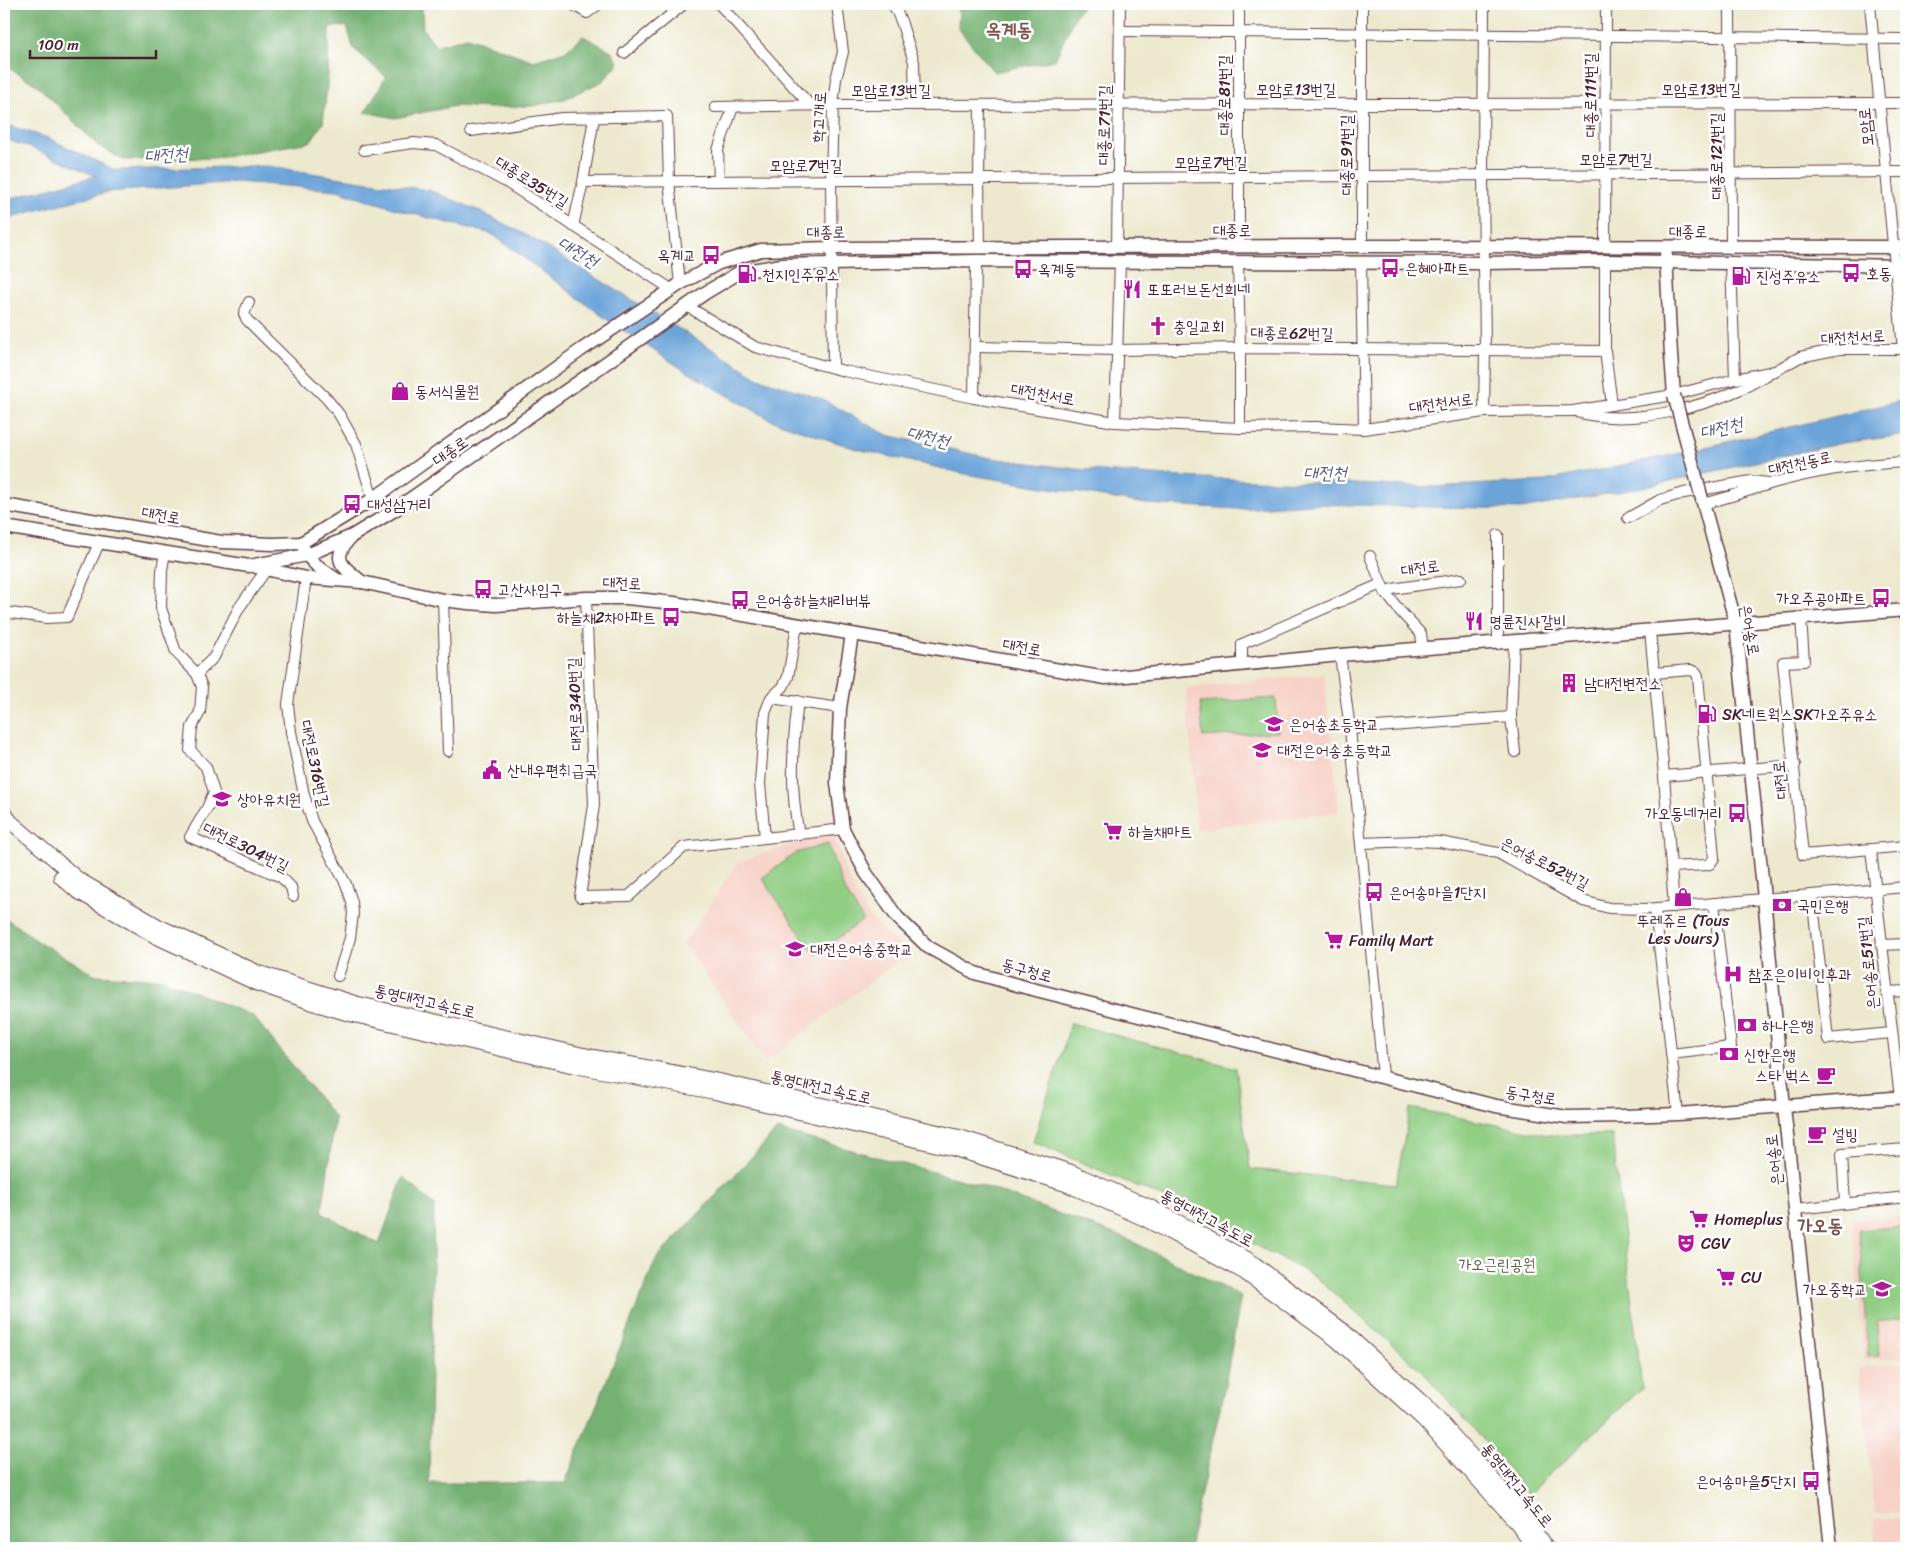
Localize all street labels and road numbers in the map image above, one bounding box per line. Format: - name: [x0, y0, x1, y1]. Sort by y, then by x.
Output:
- street label: 대종로111번길: [1576, 52, 1605, 137]
- street label: 대종로81번길: [1210, 54, 1239, 135]
- street label: 모암로13번길: [1256, 75, 1336, 104]
- street label: 모암로13번길: [1661, 75, 1741, 104]
- street label: 모암로13번길: [851, 76, 931, 105]
- street label: 대종로71번길: [1089, 84, 1119, 165]
- street label: 학고개로: [803, 91, 835, 143]
- street label: 모암로: [1850, 106, 1882, 148]
- street label: 대종로121번길: [1702, 112, 1731, 200]
- street label: 대종로91번길: [1332, 114, 1361, 196]
- street label: 모암로7번길: [1579, 145, 1653, 174]
- street label: 대종로35번길: [489, 148, 575, 216]
- street label: 모암로7번길: [1174, 148, 1248, 177]
- street label: 모암로7번길: [769, 151, 843, 180]
- street label: 대종로: [1213, 216, 1251, 245]
- street label: 대종로: [806, 217, 846, 247]
- street label: 대종로: [1669, 217, 1707, 246]
- street label: 대종로62번길: [1250, 318, 1334, 348]
- street label: 대전천서로: [1820, 321, 1886, 353]
- street label: 대전천서로: [1009, 374, 1077, 414]
- street label: 대전천서로: [1407, 384, 1475, 422]
- street label: 대종로: [426, 428, 474, 474]
- street label: 대전천동로: [1766, 442, 1834, 484]
- street label: 대전로: [139, 497, 183, 533]
- street label: 대전로: [1399, 551, 1441, 585]
- street label: 대전로: [602, 568, 642, 598]
- street label: 은어송로: [1731, 602, 1769, 658]
- street label: 대전로: [1000, 629, 1044, 665]
- street label: 대전로340번길: [559, 657, 591, 751]
- street label: 대전로316번길: [292, 717, 338, 811]
- street label: 대전로: [1764, 759, 1796, 801]
- street label: 대전로304번길: [198, 814, 294, 881]
- street label: 은어송로52번길: [1496, 828, 1595, 898]
- street label: 은어송로51번길: [1849, 915, 1887, 1011]
- street label: 동구청로: [998, 949, 1056, 991]
- street label: 통영대전고속도로: [372, 975, 478, 1027]
- street label: 통영대전고속도로: [768, 1061, 874, 1113]
- street label: 동구청로: [1503, 1077, 1559, 1113]
- street label: 은어송로: [1756, 1133, 1792, 1187]
- street label: 통영대전고속도로: [1155, 1181, 1259, 1255]
- street label: 통영대전고속도로: [1473, 1436, 1561, 1534]

